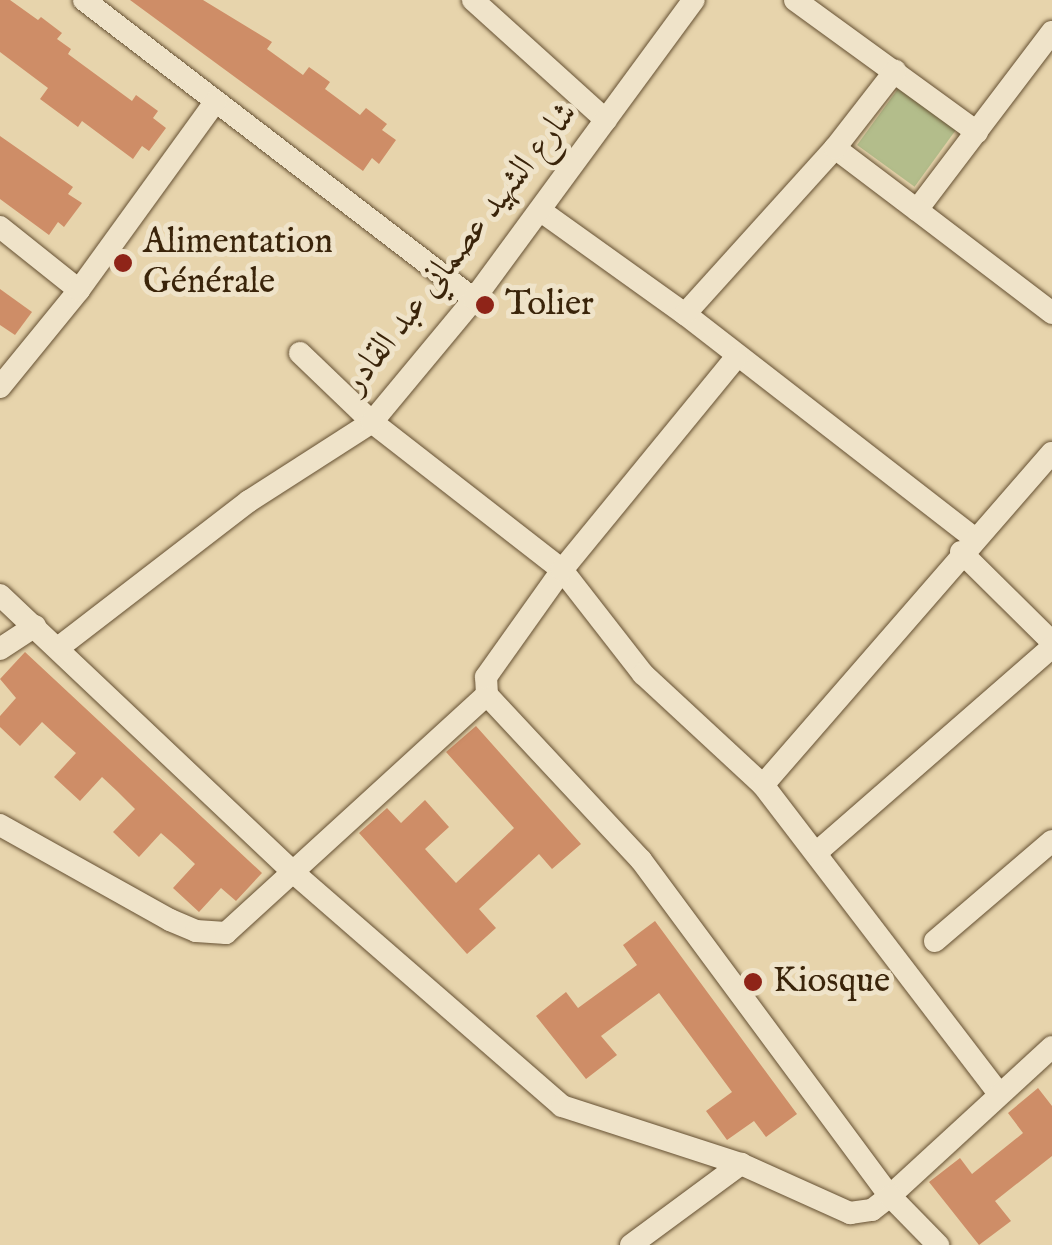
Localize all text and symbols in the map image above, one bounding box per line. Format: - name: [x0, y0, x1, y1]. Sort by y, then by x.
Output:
- street label: شارع الشهيد عصماني عبد القادر: [334, 94, 588, 402]
- place label: Alimentation Générale: [143, 222, 333, 304]
- marker: Alimentation Générale: [112, 252, 134, 274]
- place label: Tolier: [505, 284, 594, 326]
- marker: Tolier: [474, 294, 496, 316]
- place label: Kiosque: [773, 961, 890, 1003]
- marker: Kiosque: [742, 971, 764, 993]

